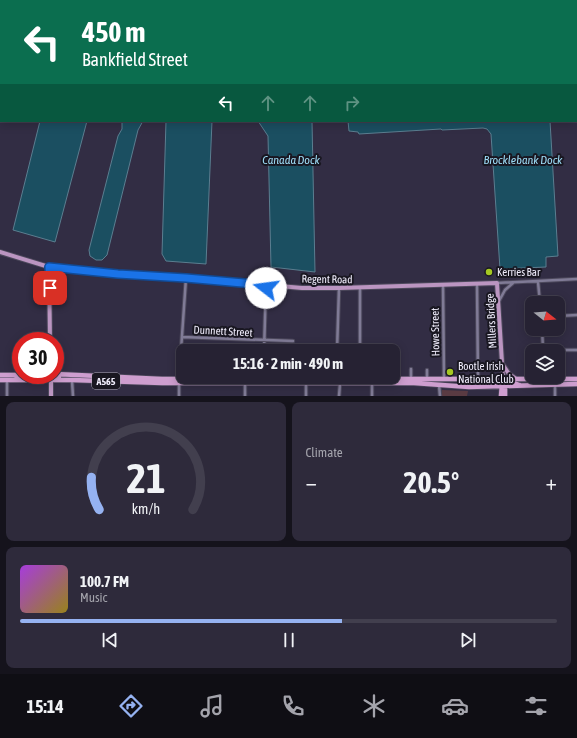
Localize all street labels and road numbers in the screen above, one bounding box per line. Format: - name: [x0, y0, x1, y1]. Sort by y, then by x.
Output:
- street label: Regent Road: [301, 273, 353, 285]
- street label: Millers Bridge: [484, 293, 498, 349]
- street label: Howe Street: [429, 308, 441, 356]
- street label: Dunnett Street: [193, 323, 253, 339]
- road number: A565: [92, 373, 120, 389]

